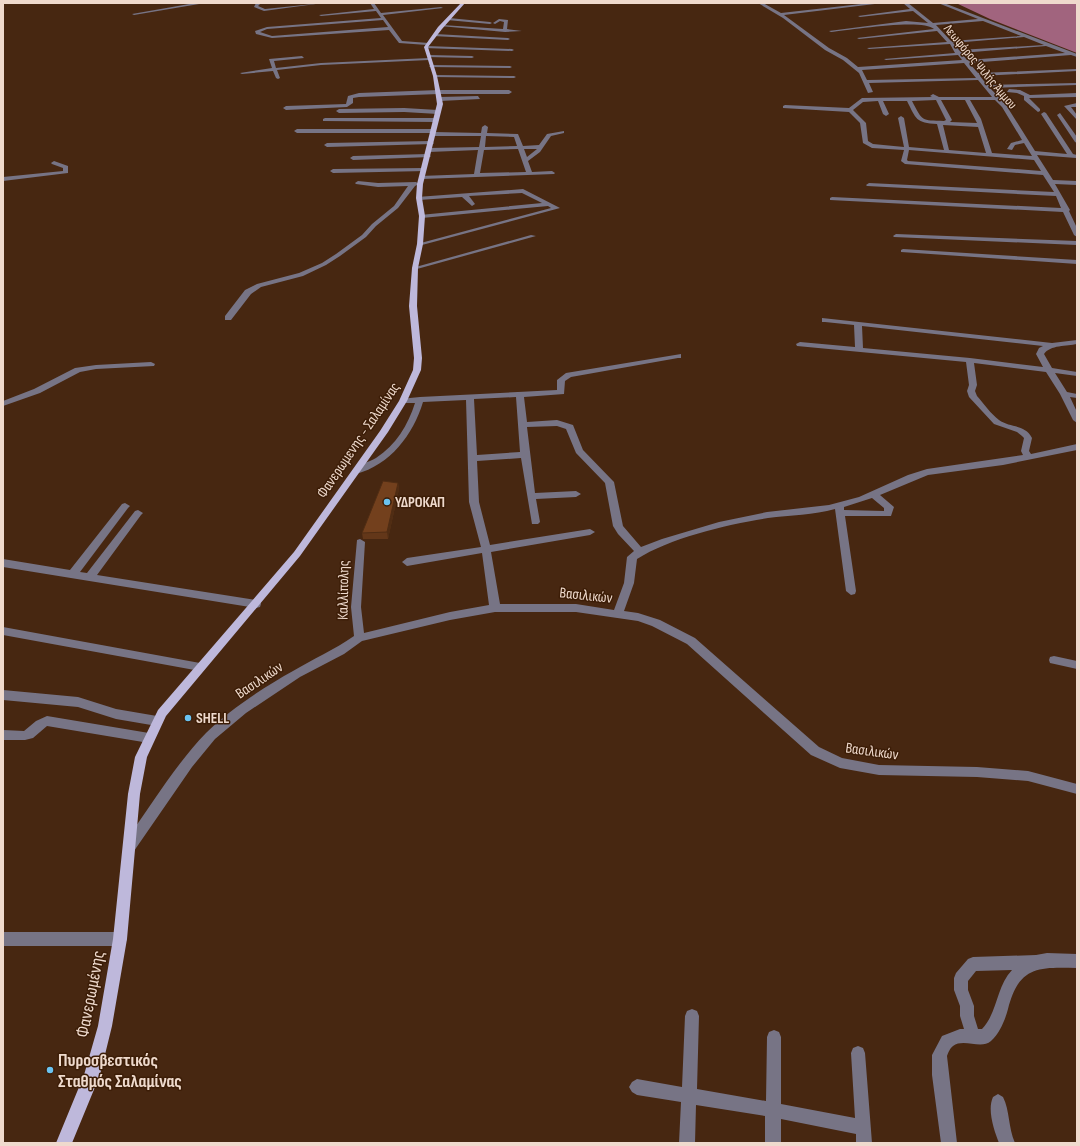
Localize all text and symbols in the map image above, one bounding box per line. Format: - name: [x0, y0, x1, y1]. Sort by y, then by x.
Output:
- street label: Λεωφόρος Ψιλής Άμμου: [939, 20, 1020, 112]
- street label: Φανερωμενης - Σαλαμίνας: [313, 379, 404, 502]
- place label: ΥΔΡΟΚΑΠ: [395, 493, 445, 512]
- marker: ΥΔΡΟΚΑΠ: [382, 497, 392, 507]
- street label: Καλλίπολης: [333, 560, 354, 620]
- street label: Βασιλικών: [559, 583, 613, 608]
- street label: Βασιλικών: [232, 658, 287, 703]
- place label: SHELL: [196, 709, 229, 728]
- marker: SHELL: [183, 713, 193, 723]
- street label: Βασιλικών: [844, 738, 900, 765]
- street label: Φανερωμένης: [72, 949, 109, 1039]
- place label: Πυροσβεστικός Σταθμός Σαλαμίνας: [58, 1050, 182, 1092]
- marker: Πυροσβεστικός Σταθμός Σαλαμίνας: [45, 1065, 55, 1075]

